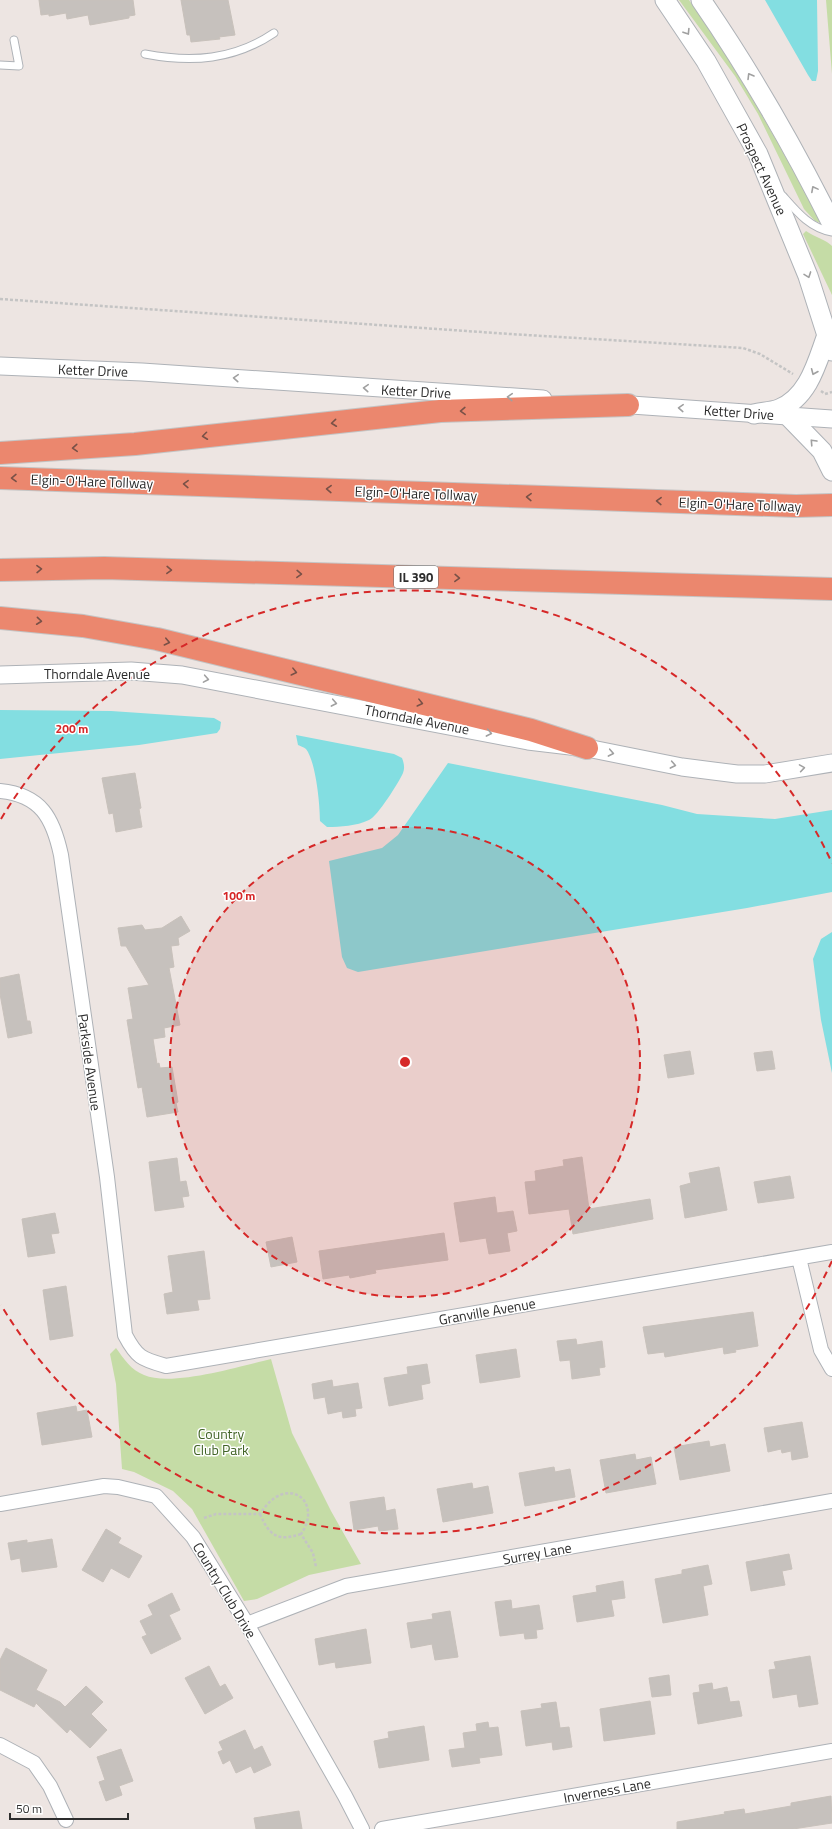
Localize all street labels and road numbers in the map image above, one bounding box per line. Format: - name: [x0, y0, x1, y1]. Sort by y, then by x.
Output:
- street label: Prospect Avenue: [732, 120, 792, 218]
- street label: Ketter Drive: [58, 358, 128, 382]
- street label: Ketter Drive: [380, 379, 452, 403]
- street label: Ketter Drive: [703, 399, 775, 425]
- street label: Elgin-O'Hare Tollway: [30, 468, 154, 494]
- street label: Elgin-O'Hare Tollway: [354, 480, 478, 506]
- street label: Elgin-O'Hare Tollway: [678, 491, 802, 517]
- road number: IL 390: [394, 566, 438, 588]
- street label: Thorndale Avenue: [44, 663, 150, 684]
- street label: Thorndale Avenue: [363, 699, 471, 739]
- street label: Parkside Avenue: [73, 1012, 107, 1112]
- street label: Granville Avenue: [437, 1292, 537, 1330]
- street label: Surrey Lane: [501, 1537, 573, 1569]
- street label: Country Club Drive: [188, 1538, 262, 1642]
- street label: Inverness Lane: [562, 1772, 652, 1808]

